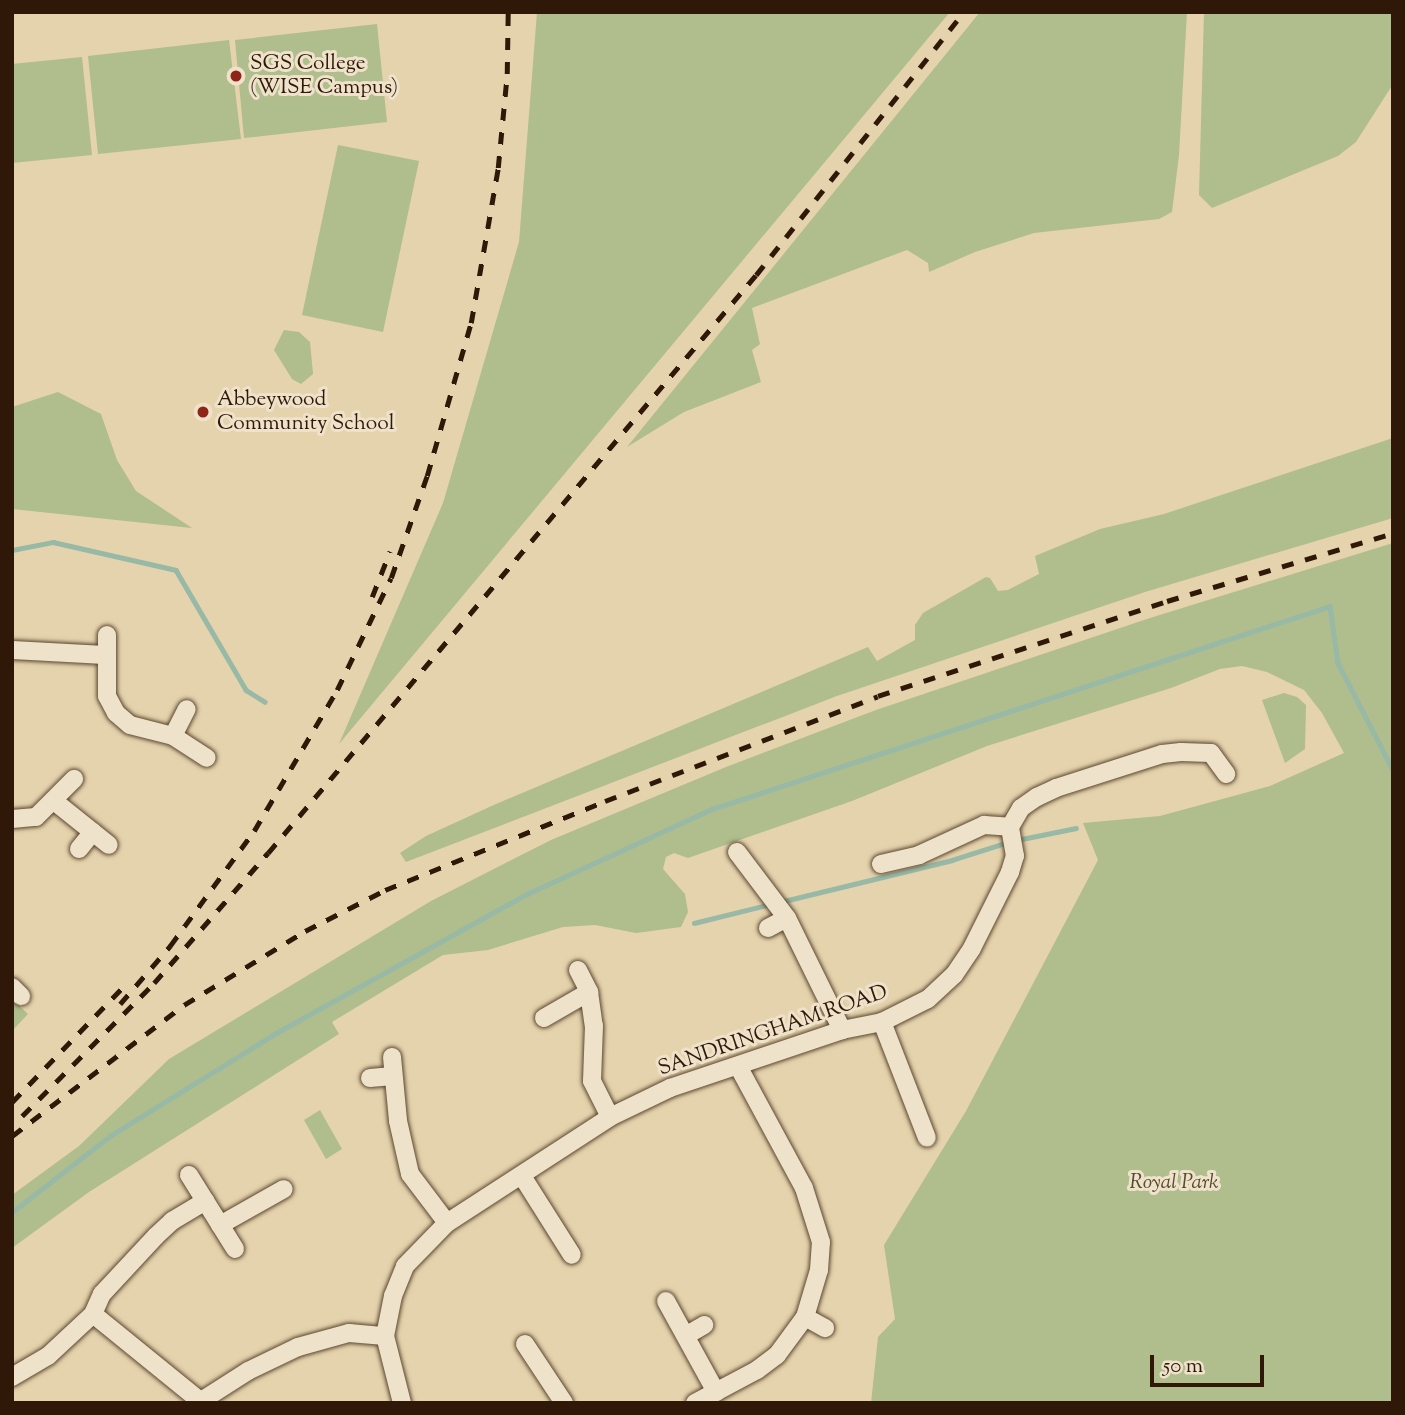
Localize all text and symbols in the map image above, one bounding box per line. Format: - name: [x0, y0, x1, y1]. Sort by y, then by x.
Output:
- place label: SGS College (WISE Campus): [250, 51, 398, 101]
- marker: SGS College (WISE Campus): [228, 68, 244, 84]
- place label: Abbeywood Community School: [217, 387, 395, 437]
- marker: Abbeywood Community School: [195, 404, 211, 420]
- street label: SANDRINGHAM ROAD: [655, 980, 891, 1082]
- park label: Royal Park: [1130, 1170, 1218, 1196]
- scale bar: [1153, 1342, 1267, 1386]
- text: 50 m: [1163, 1352, 1203, 1382]

